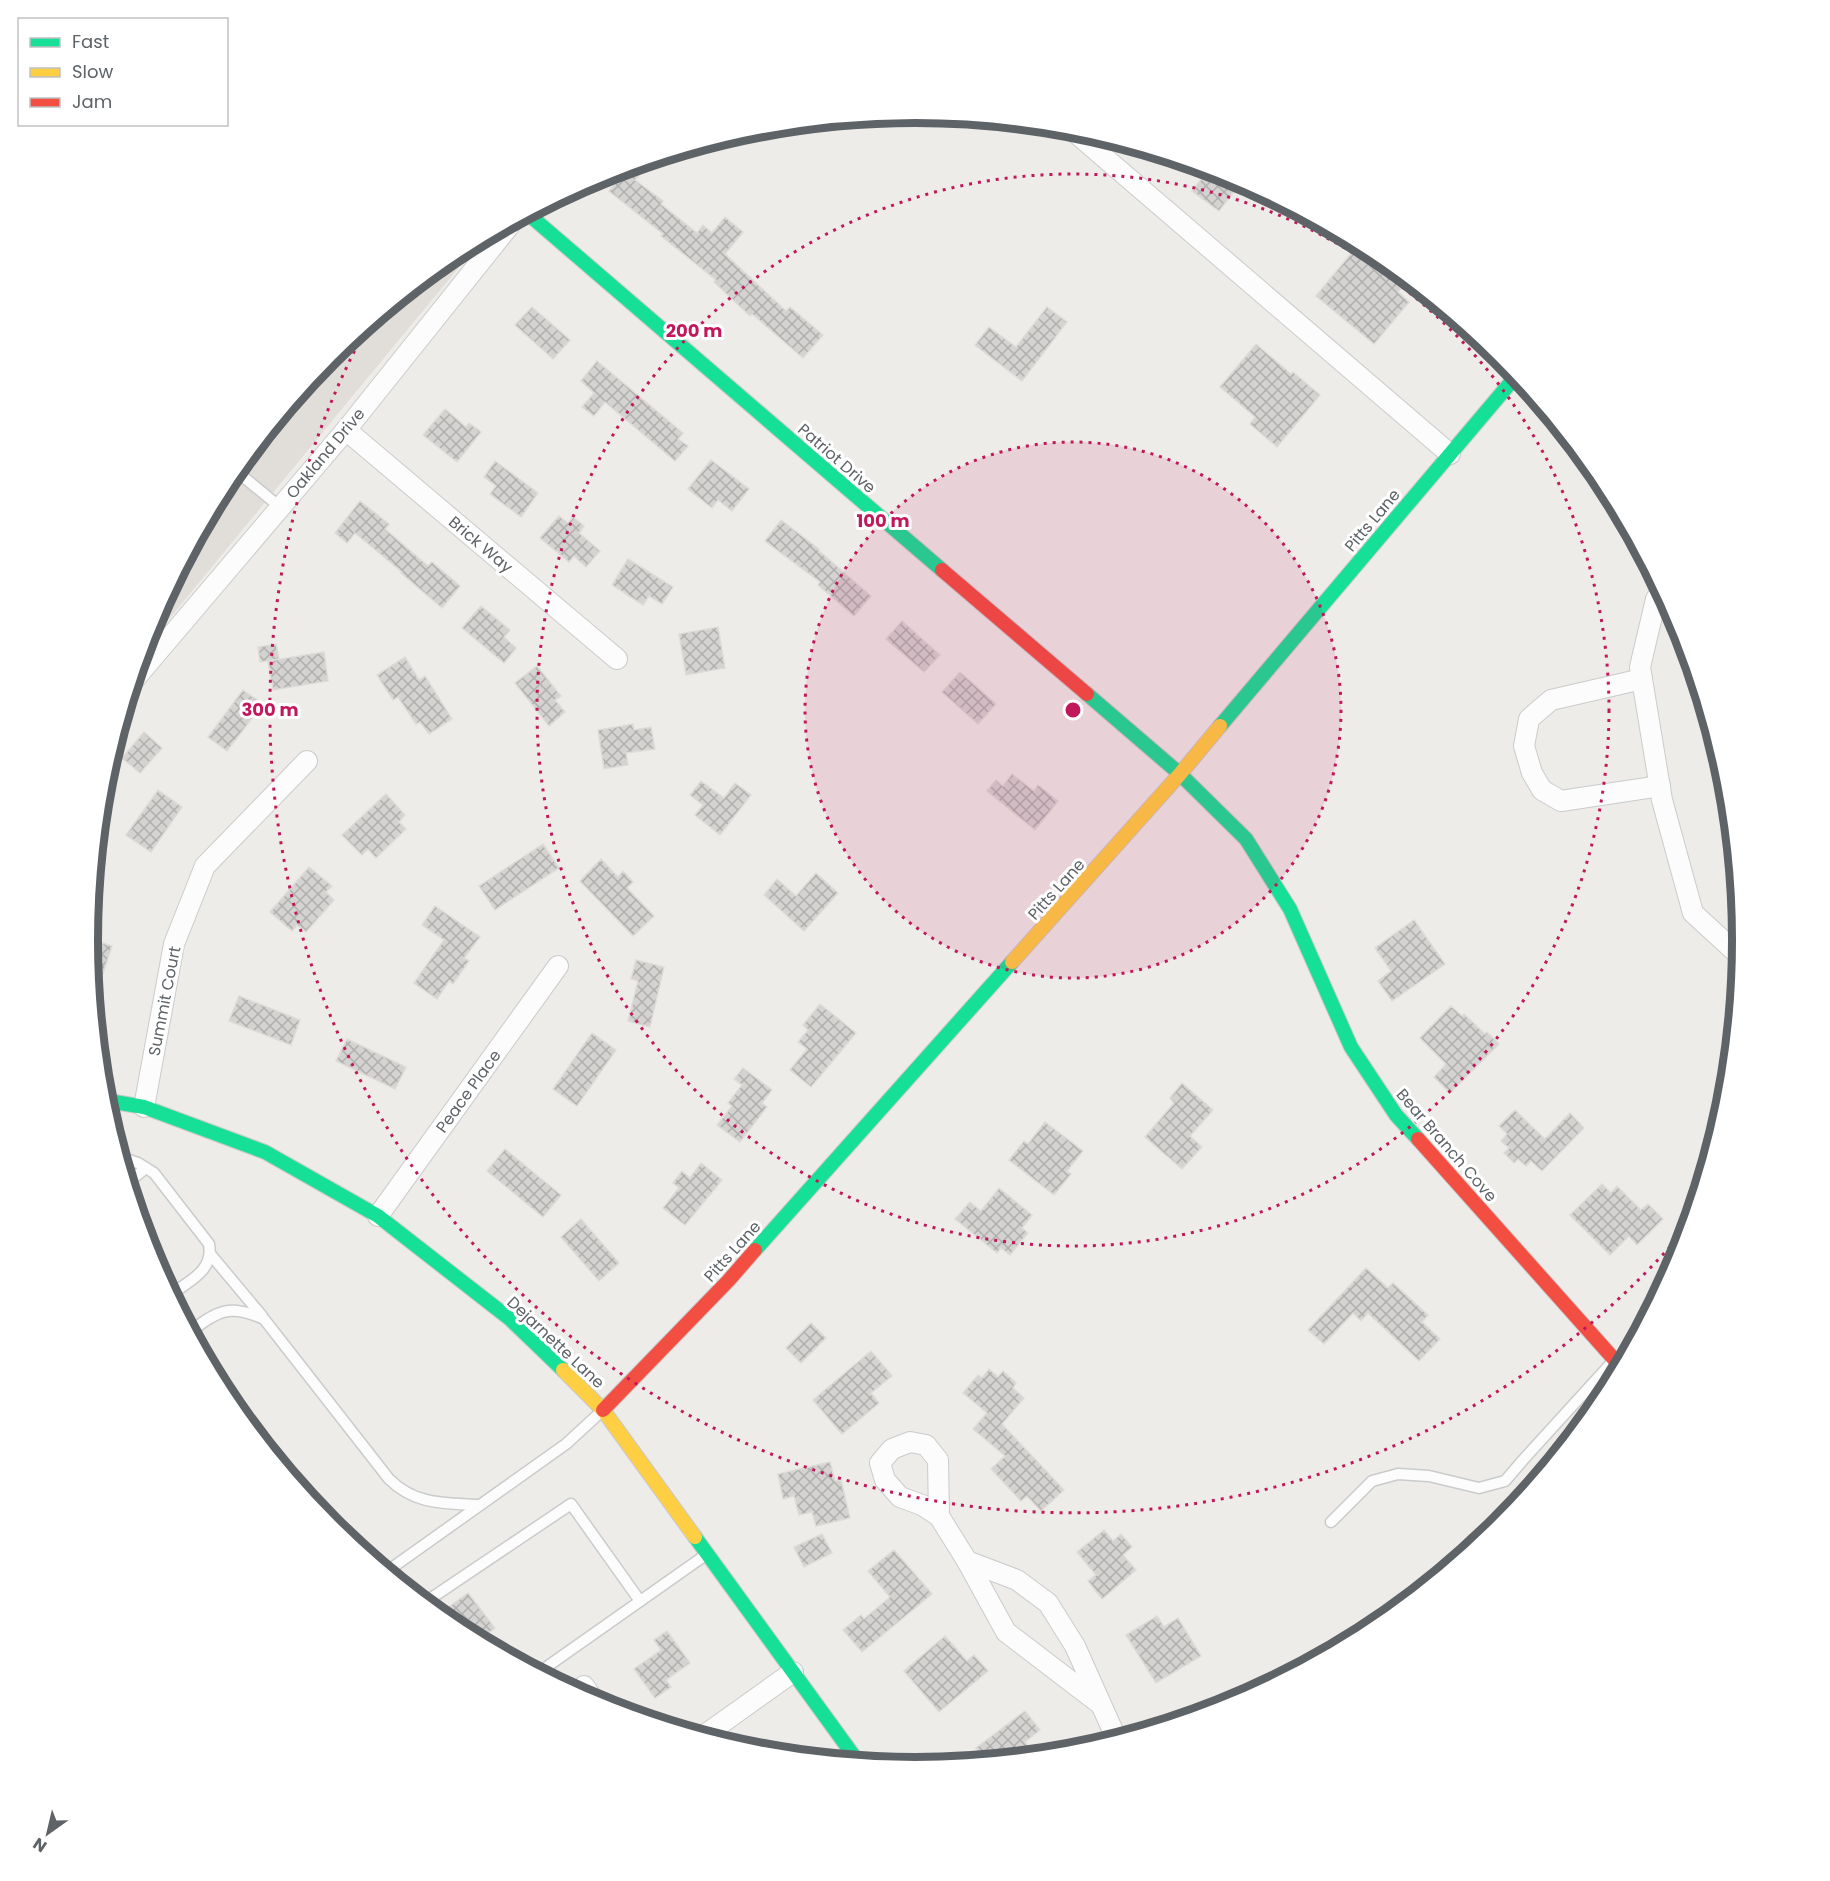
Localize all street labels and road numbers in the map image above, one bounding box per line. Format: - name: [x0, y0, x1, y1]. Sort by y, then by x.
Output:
- street label: Oakland Drive: [281, 403, 370, 504]
- street label: Patriot Drive: [793, 418, 881, 499]
- street label: Pitts Lane: [1339, 484, 1405, 557]
- street label: Brick Way: [444, 511, 518, 578]
- street label: Pitts Lane: [1023, 854, 1090, 925]
- street label: Summit Court: [143, 944, 186, 1058]
- street label: Peace Place: [430, 1045, 506, 1138]
- street label: Bear Branch Cove: [1391, 1084, 1502, 1207]
- street label: Pitts Lane: [699, 1216, 766, 1287]
- street label: Dejarnette Lane: [502, 1291, 610, 1394]

